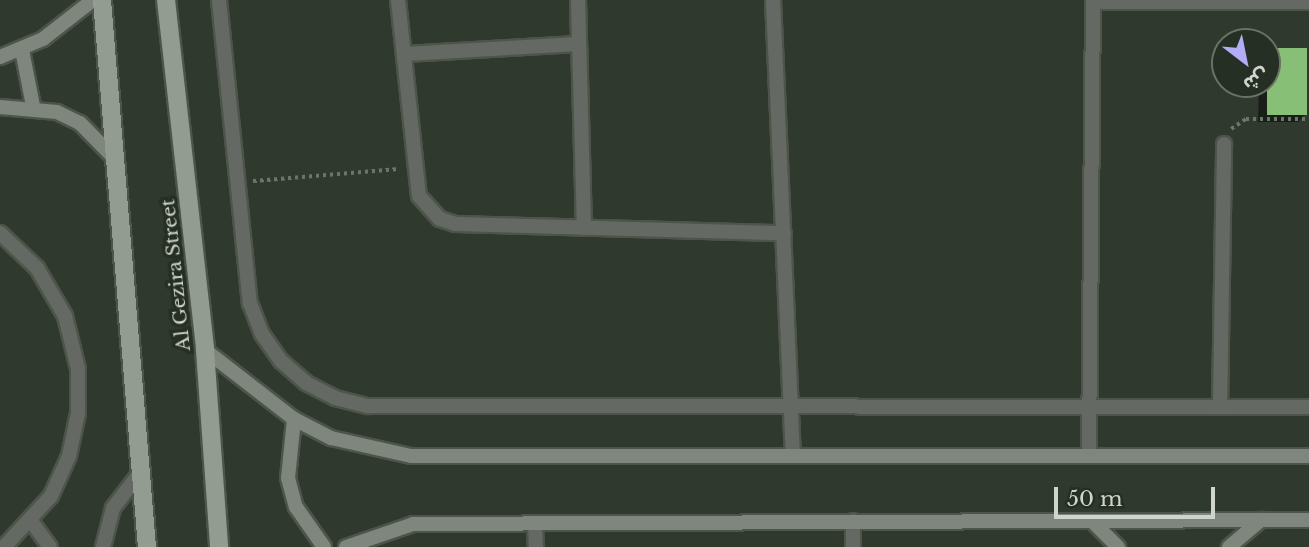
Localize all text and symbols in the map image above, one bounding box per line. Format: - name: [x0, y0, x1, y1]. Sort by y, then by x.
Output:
- north arrow: [1211, 28, 1281, 98]
- text: ش: [1239, 63, 1273, 96]
- street label: Al Gezira Street: [157, 198, 195, 352]
- scale bar: [1057, 474, 1218, 518]
- text: 50 m: [1067, 486, 1122, 512]

